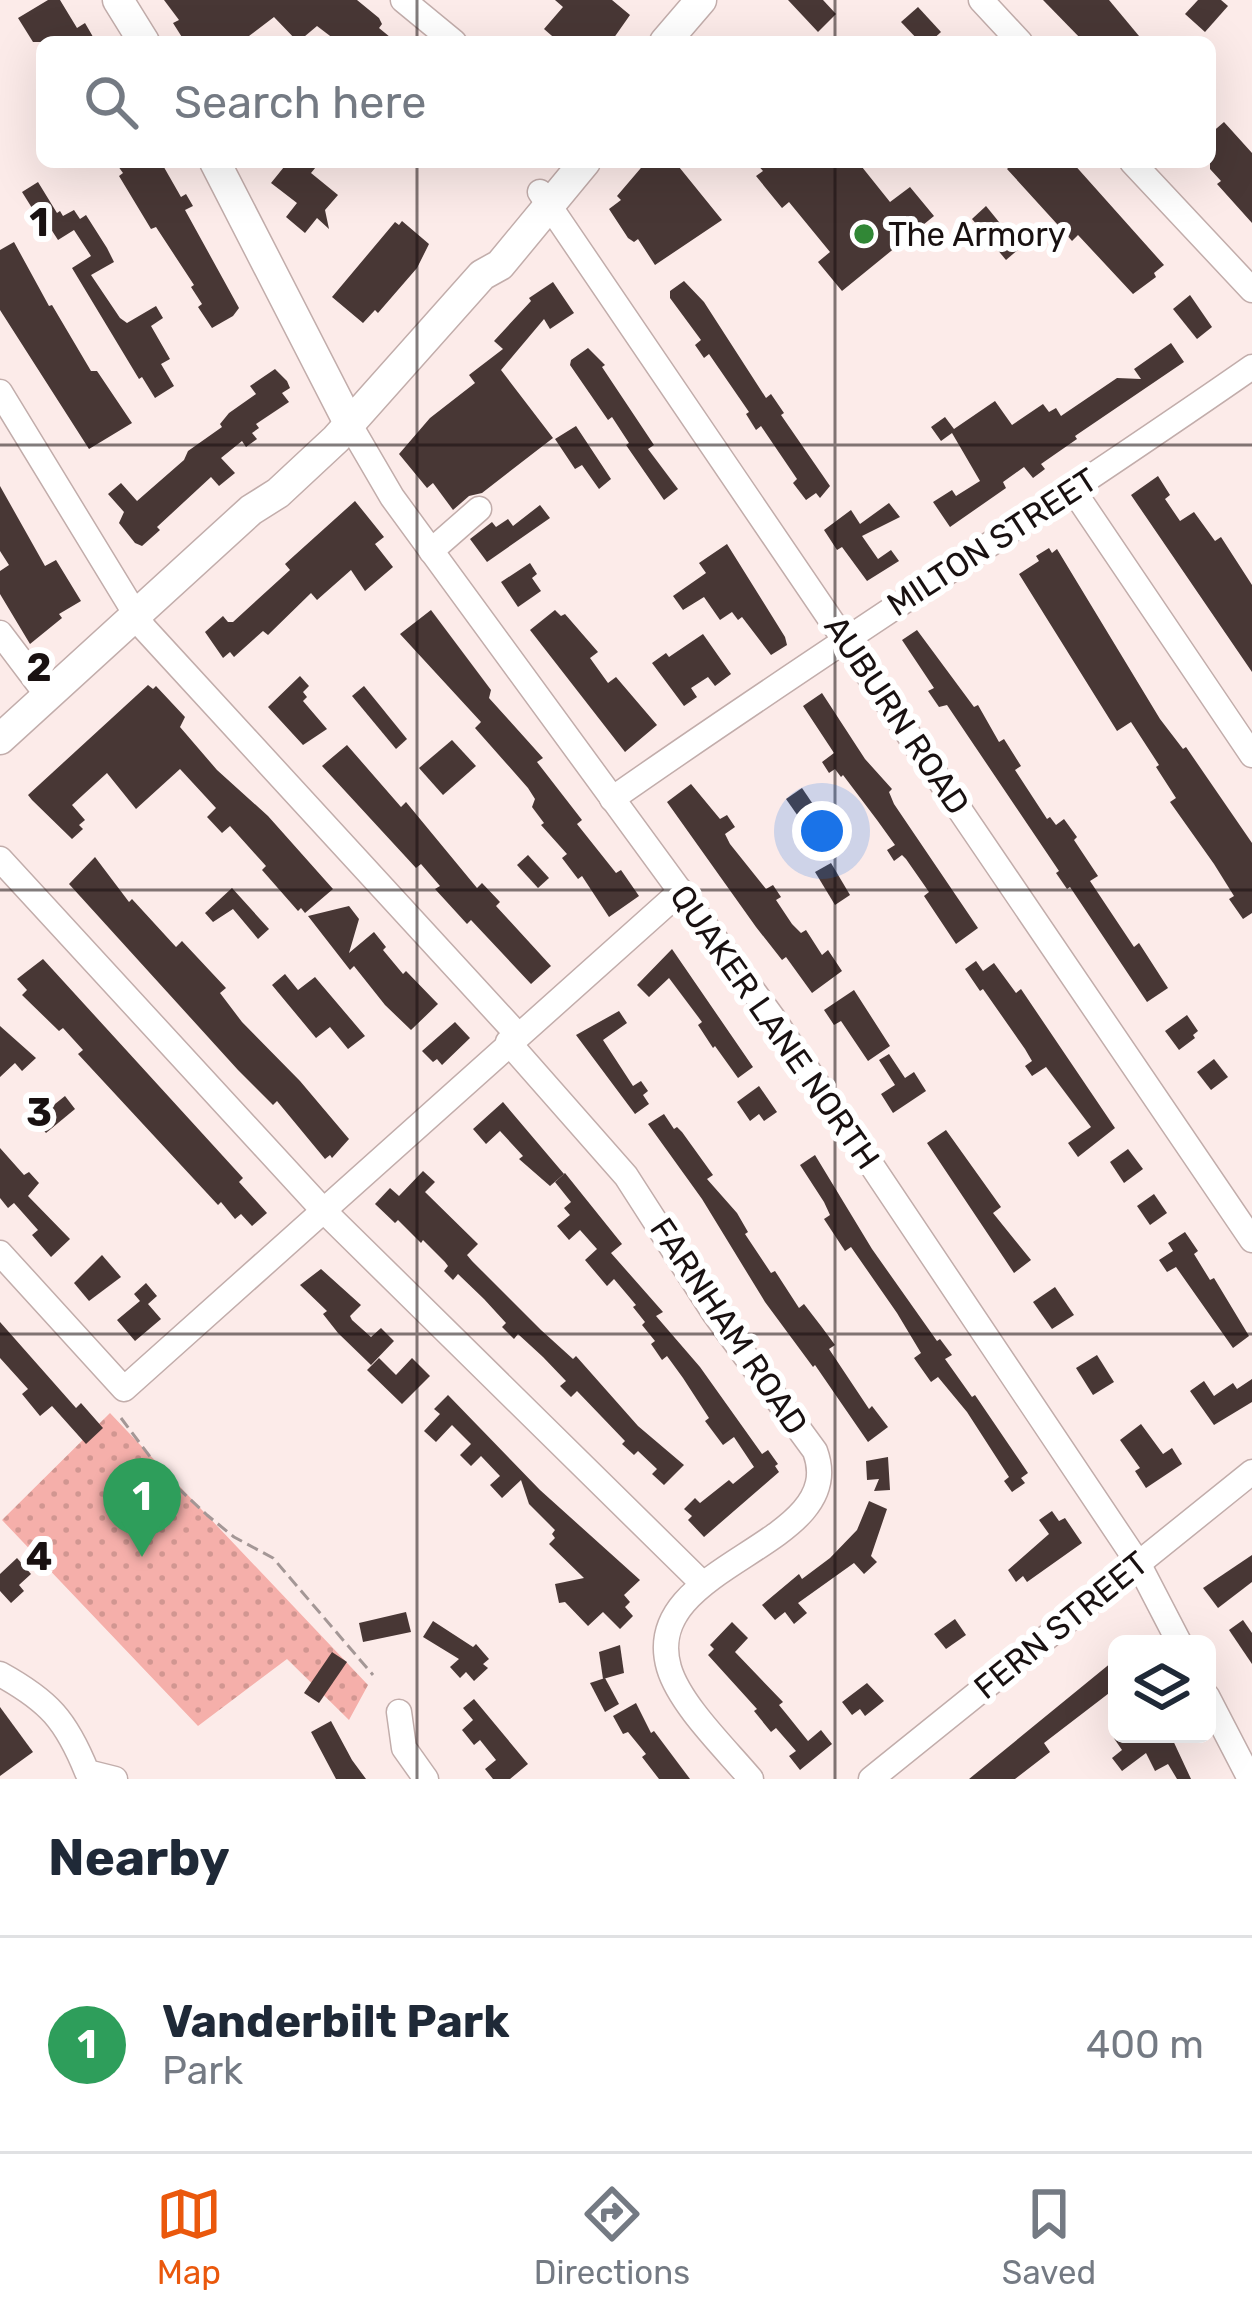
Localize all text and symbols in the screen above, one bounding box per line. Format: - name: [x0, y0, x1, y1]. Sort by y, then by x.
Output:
- search box: [36, 36, 1216, 168]
- icon: search: [78, 69, 144, 135]
- text: Search here: [174, 76, 426, 129]
- text: 1: [29, 200, 49, 246]
- place label: The Armory: [888, 215, 1066, 254]
- marker: The Armory: [851, 221, 877, 247]
- street label: MILTON STREET: [880, 460, 1104, 624]
- street label: AUBURN ROAD: [816, 608, 978, 822]
- text: 2: [26, 645, 52, 691]
- your location: [792, 801, 852, 861]
- street label: QUAKER LANE NORTH: [662, 878, 888, 1176]
- text: 3: [26, 1090, 52, 1136]
- street label: FARNHAM ROAD: [642, 1210, 816, 1442]
- pin: 1: [103, 1458, 181, 1557]
- text: 4: [26, 1534, 52, 1580]
- street label: FERN STREET: [966, 1543, 1156, 1707]
- map controls: [1108, 1635, 1216, 1743]
- button: layers: [1108, 1635, 1216, 1743]
- text: Nearby: [48, 1827, 230, 1888]
- text: Vanderbilt Park: [162, 1995, 510, 2048]
- text: 1: [77, 2022, 97, 2068]
- text: 400 m: [1086, 2022, 1204, 2068]
- text: Park: [162, 2048, 243, 2094]
- tab: Map: [156, 2181, 222, 2292]
- tab: Directions: [534, 2181, 690, 2292]
- tab: Saved: [1002, 2181, 1096, 2292]

